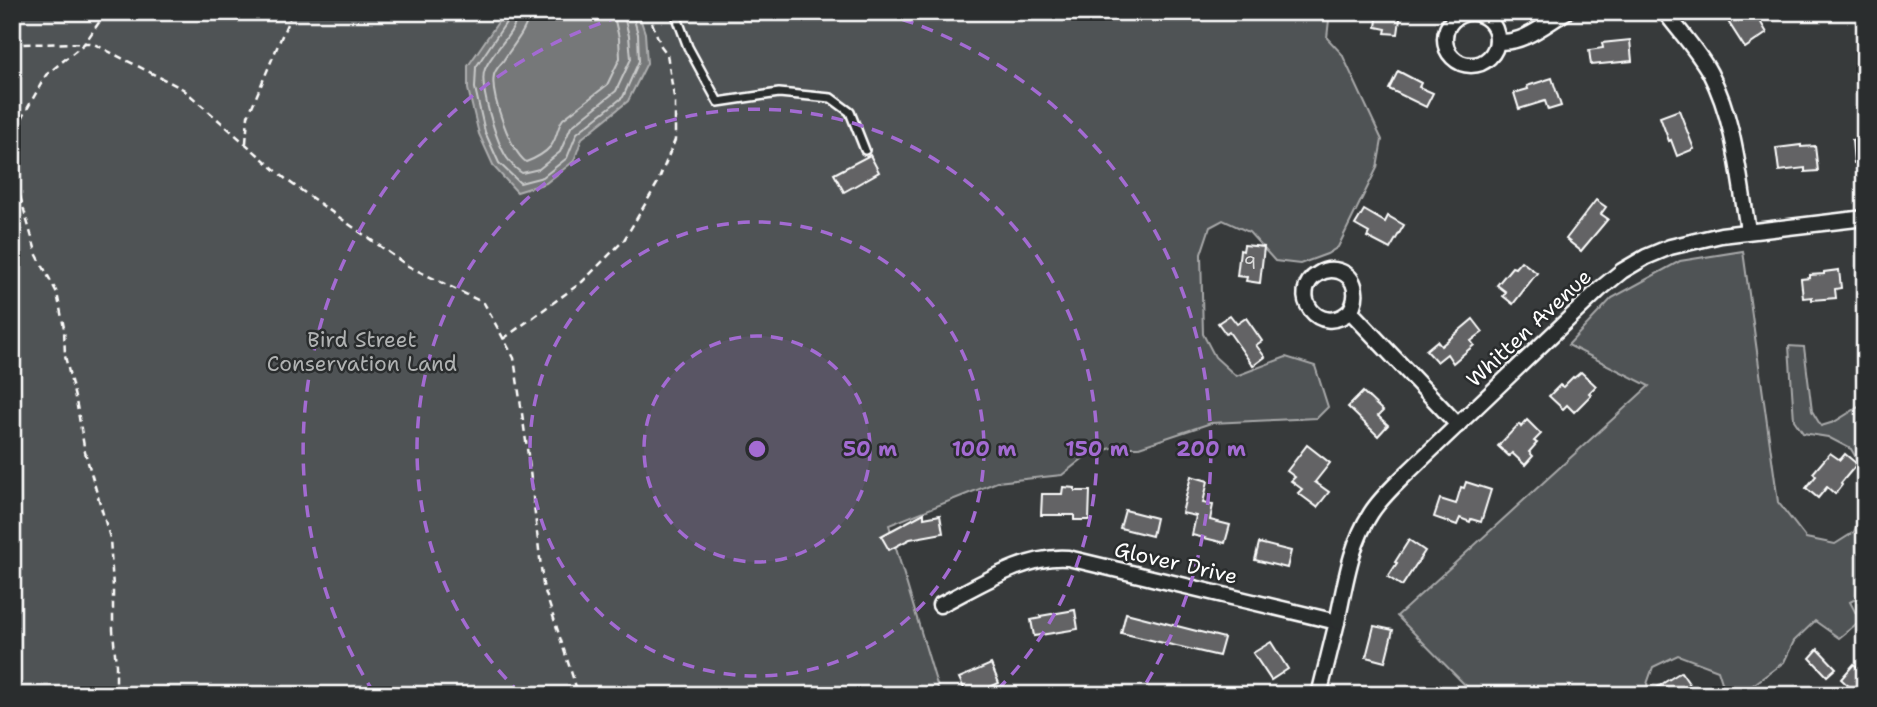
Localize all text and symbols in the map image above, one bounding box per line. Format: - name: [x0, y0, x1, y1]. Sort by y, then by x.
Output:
- house number: 9: [1244, 251, 1256, 275]
- street label: Whitten Avenue: [1460, 263, 1598, 393]
- park label: Bird Street Conservation Land: [267, 326, 457, 378]
- text: 50 m: [843, 435, 897, 463]
- text: 100 m: [952, 435, 1016, 463]
- text: 150 m: [1065, 435, 1129, 463]
- text: 200 m: [1176, 435, 1246, 463]
- centre of rings: [745, 437, 769, 461]
- street label: Glover Drive: [1112, 535, 1240, 591]

